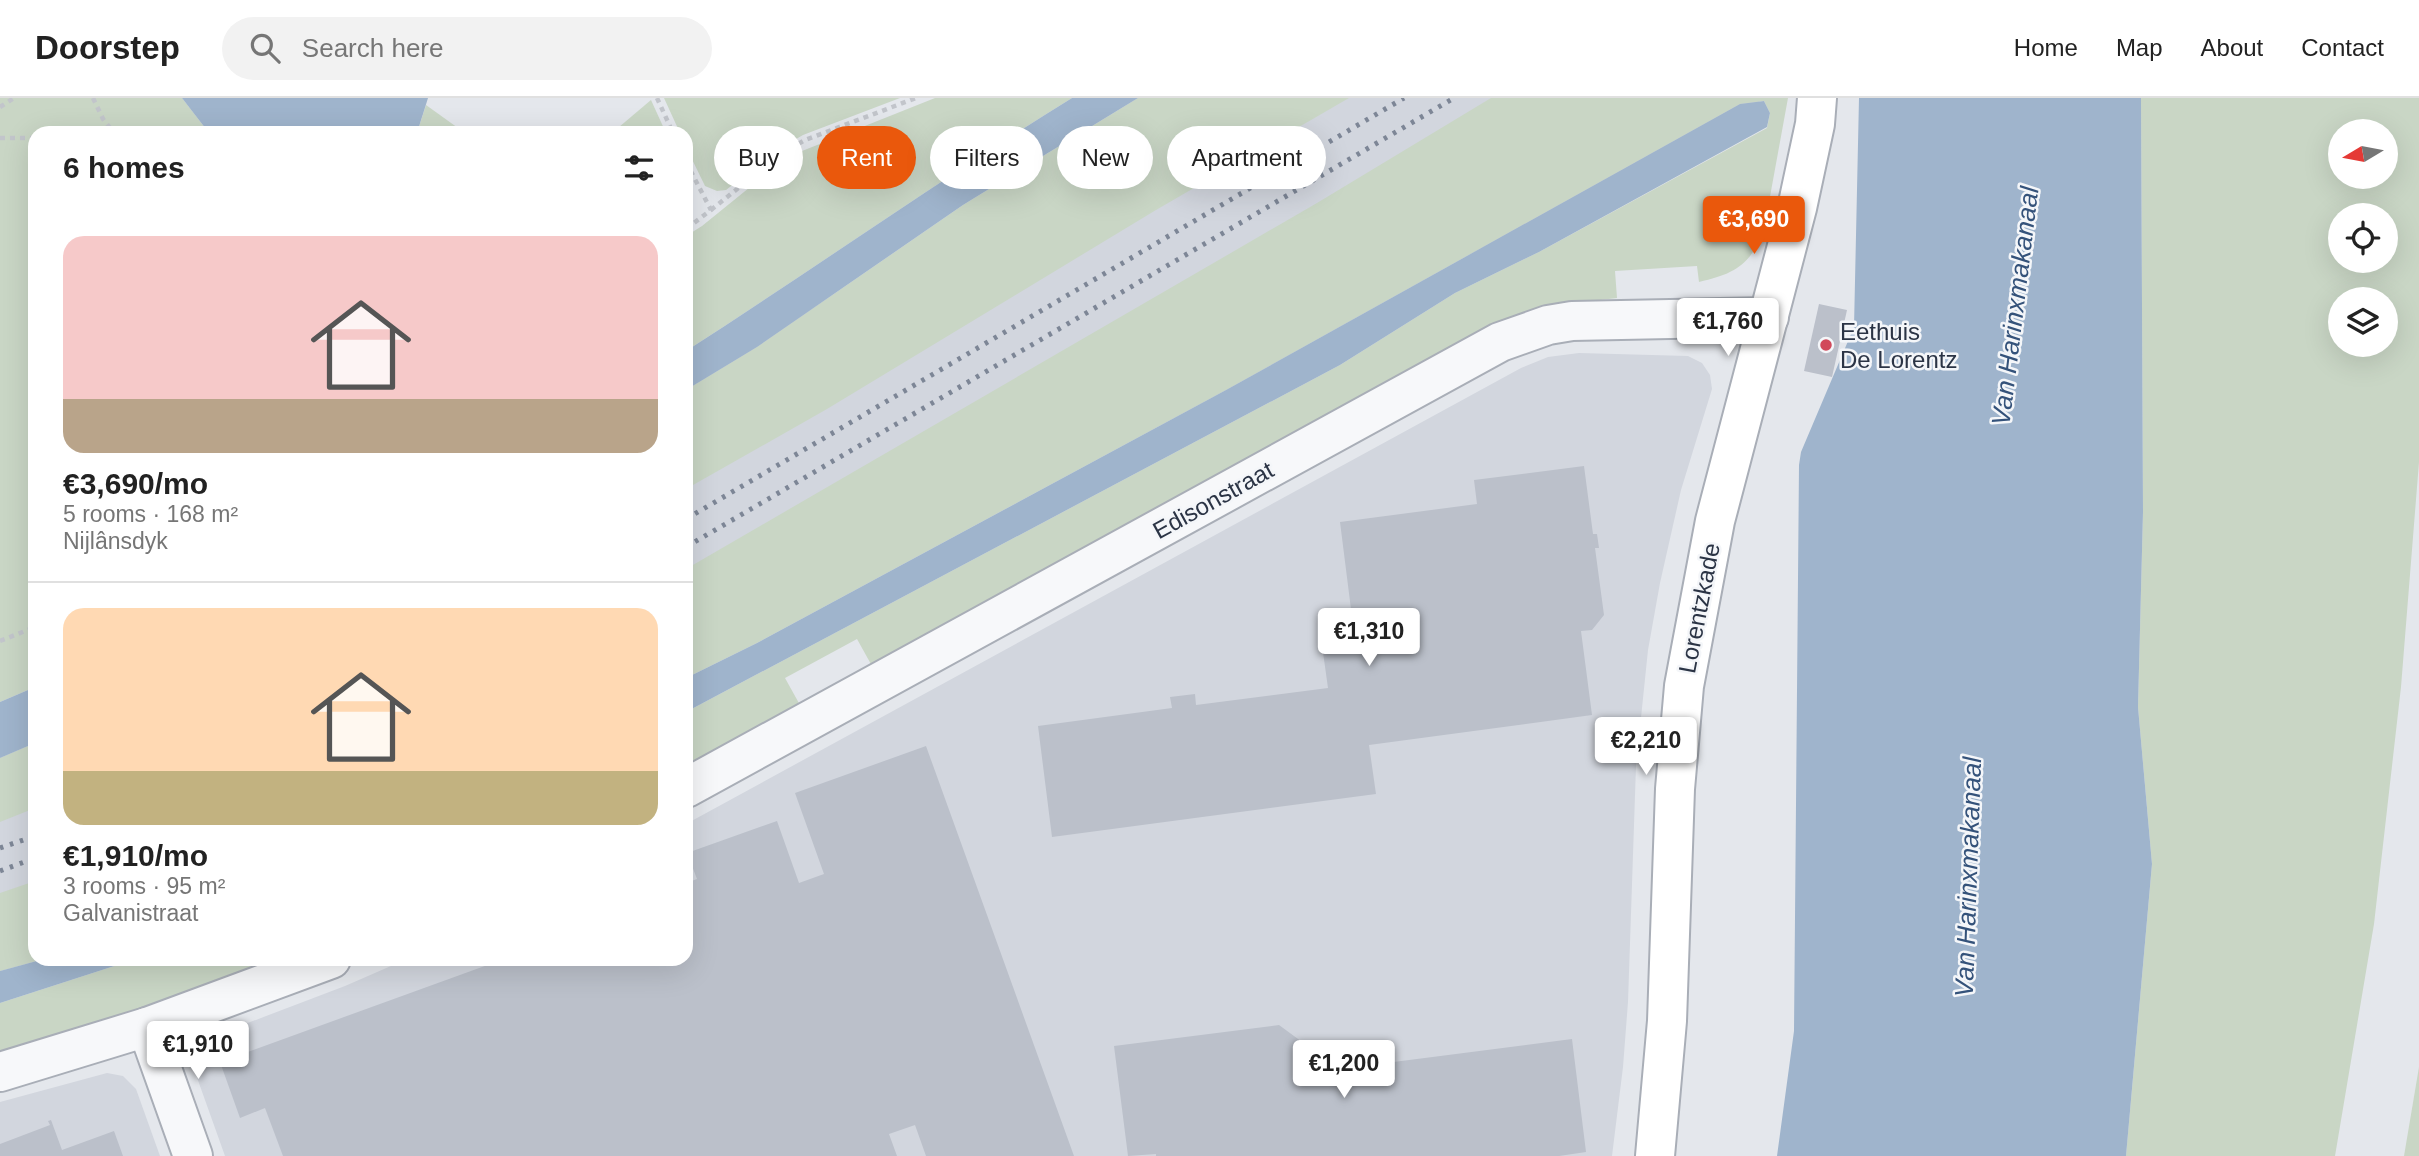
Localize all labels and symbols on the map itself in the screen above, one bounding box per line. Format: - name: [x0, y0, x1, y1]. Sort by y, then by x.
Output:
- north arrow: [2328, 119, 2398, 189]
- water label: Van Harinxmakanaal: [1985, 184, 2045, 427]
- pin: €3,690: [1697, 197, 1811, 256]
- pin: €1,760: [1671, 299, 1785, 358]
- place label: Eethuis De Lorentz: [1840, 318, 1957, 373]
- marker: Eethuis De Lorentz: [1818, 337, 1834, 353]
- street label: Edisonstraat: [1148, 456, 1278, 544]
- street label: Lorentzkade: [1673, 541, 1725, 675]
- pin: €1,310: [1312, 608, 1426, 668]
- pin: €2,210: [1589, 718, 1703, 777]
- water label: Van Harinxmakanaal: [1949, 755, 1987, 998]
- pin: €1,910: [141, 1021, 255, 1081]
- pin: €1,200: [1287, 1040, 1401, 1100]

